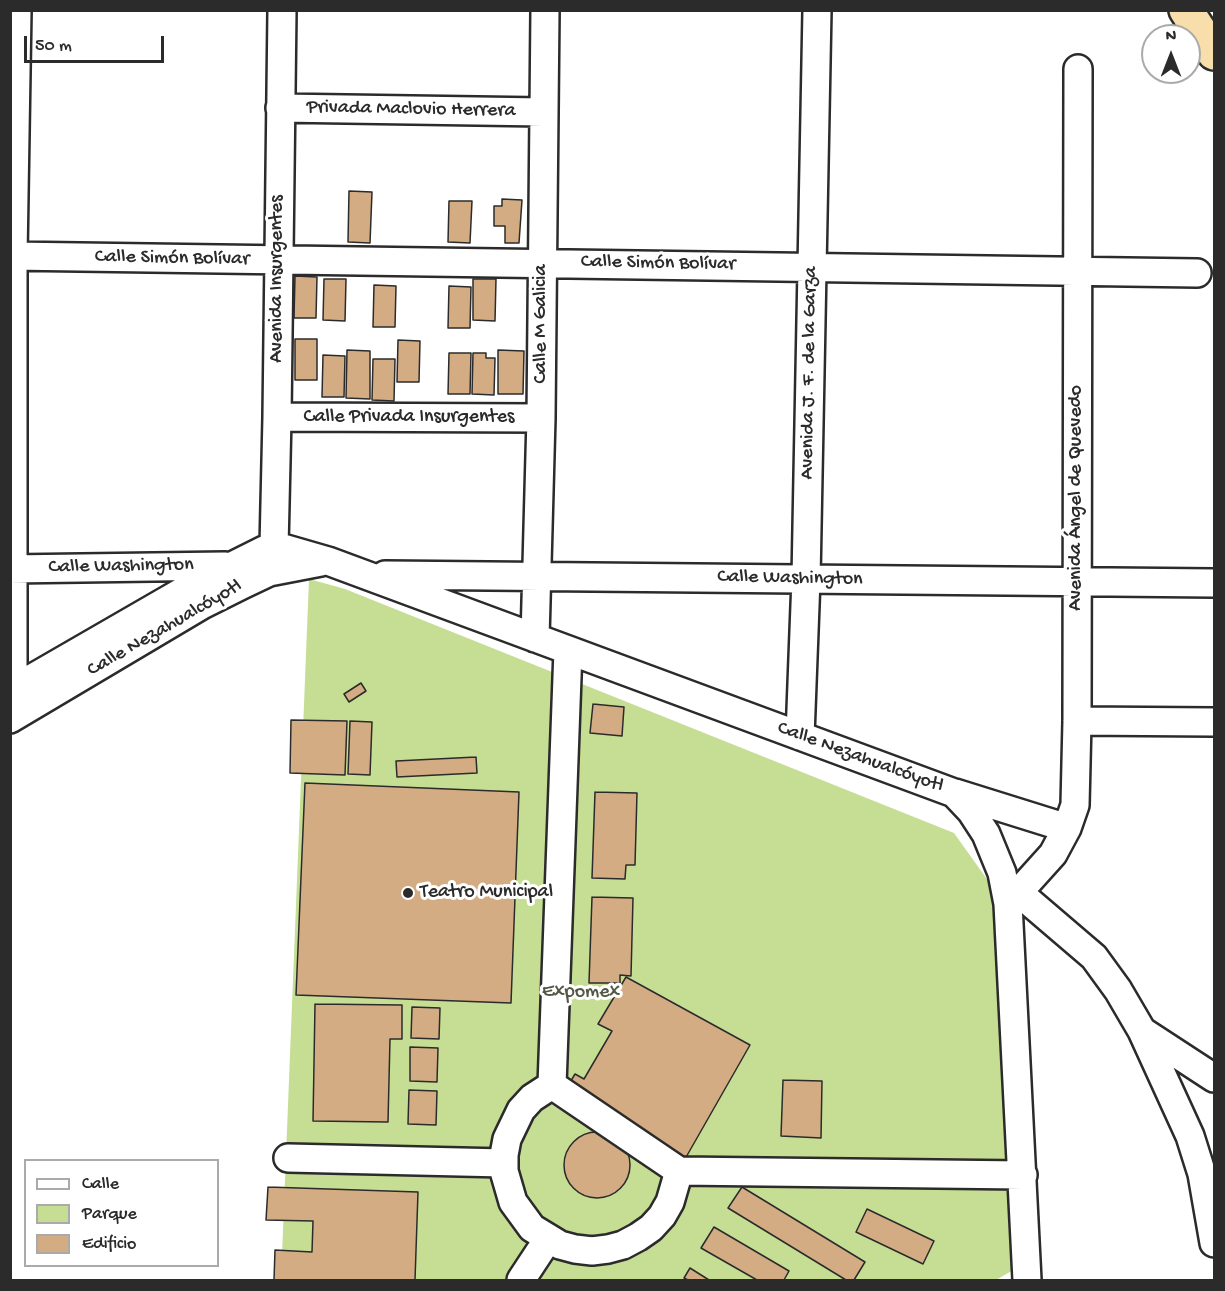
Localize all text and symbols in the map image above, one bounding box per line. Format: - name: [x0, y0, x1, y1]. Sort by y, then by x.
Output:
- scale bar: [27, 24, 166, 62]
- north arrow: [1141, 24, 1201, 84]
- text: N: [1166, 28, 1176, 47]
- text: 50 m: [35, 36, 72, 57]
- street label: Privada Maclovio Herrera: [306, 96, 516, 124]
- street label: Avenida Insurgentes: [266, 195, 290, 363]
- street label: Calle Simón Bolívar: [95, 246, 249, 272]
- street label: Calle Simón Bolívar: [581, 251, 735, 277]
- street label: Calle M Galicia: [530, 264, 554, 384]
- street label: Avenida J. F. de la Garza: [796, 266, 824, 480]
- street label: Avenida Ángel de Quevedo: [1065, 385, 1089, 611]
- street label: Calle Privada Insurgentes: [304, 406, 514, 430]
- street label: Calle Washington: [48, 554, 194, 580]
- street label: Calle Washington: [717, 566, 863, 592]
- street label: Calle Nezahualcóyotl: [83, 575, 247, 683]
- street label: Calle Nezahualcóyotl: [774, 717, 946, 799]
- place label: Teatro Municipal: [420, 881, 553, 905]
- marker: Teatro Municipal: [401, 886, 415, 900]
- park label: Expomex: [542, 981, 620, 1005]
- legend: [24, 1159, 219, 1267]
- text: Calle: [82, 1174, 119, 1195]
- text: Parque: [82, 1204, 137, 1225]
- text: Edificio: [82, 1234, 136, 1255]

